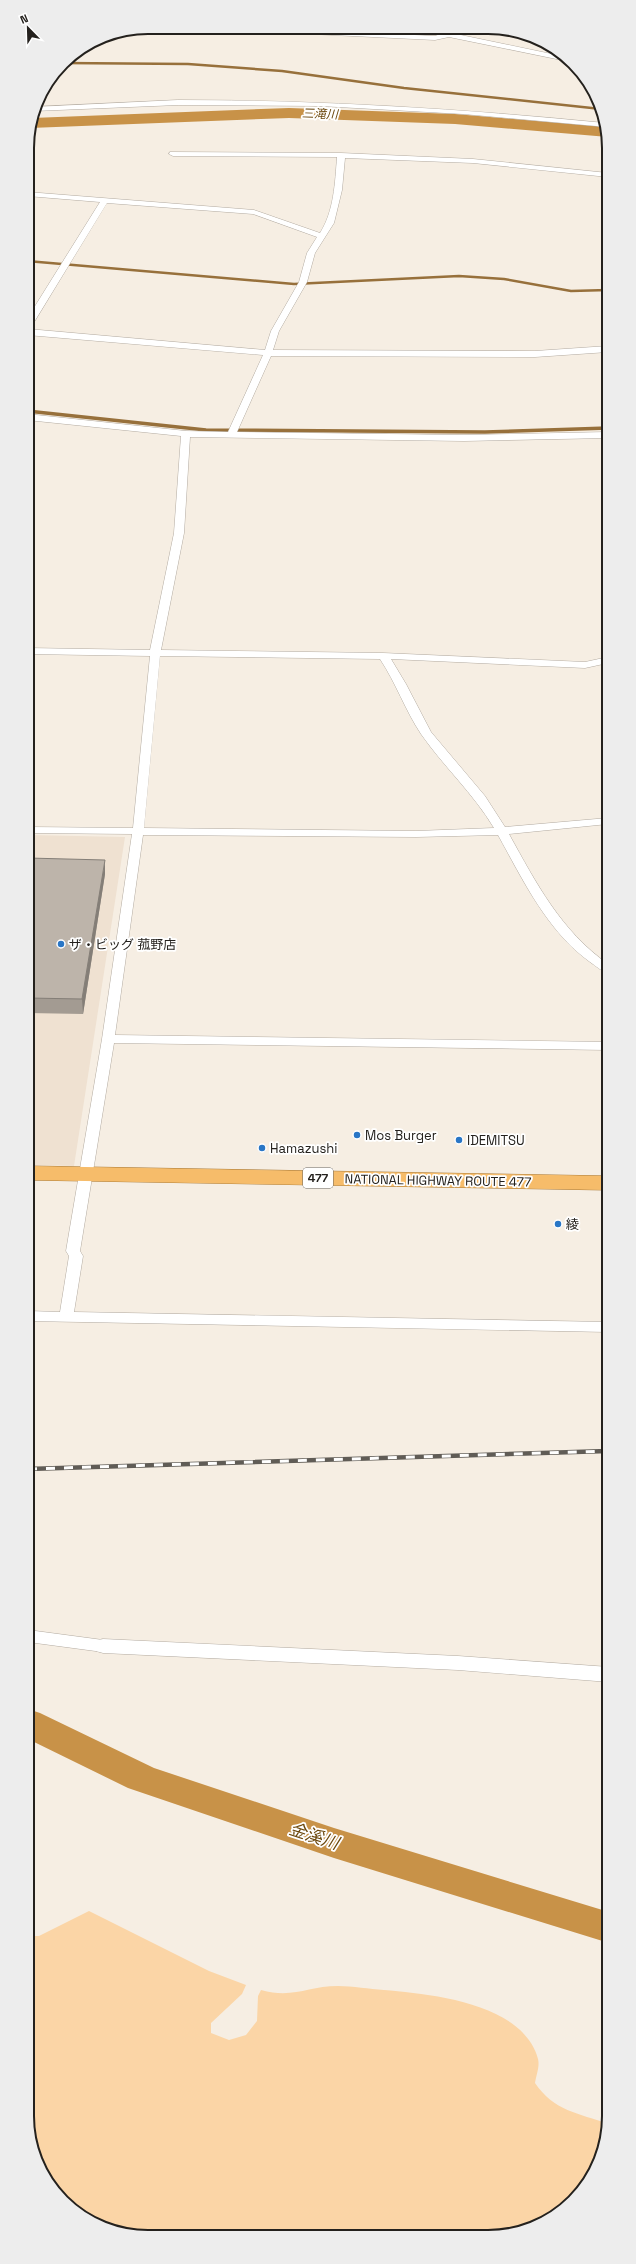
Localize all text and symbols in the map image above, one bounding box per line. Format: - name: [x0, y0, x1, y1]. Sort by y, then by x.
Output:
- north arrow: [8, 8, 48, 48]
- text: N: [18, 11, 30, 27]
- water label: 三滝川: [302, 105, 340, 123]
- place label: ザ・ビッグ 菰野店: [69, 936, 176, 953]
- marker: ザ・ビッグ 菰野店: [56, 939, 66, 949]
- place label: Mos Burger: [365, 1127, 437, 1144]
- marker: Mos Burger: [352, 1130, 362, 1140]
- place label: IDEMITSU: [467, 1132, 525, 1149]
- marker: IDEMITSU: [454, 1135, 464, 1145]
- place label: Hamazushi: [270, 1140, 337, 1157]
- marker: Hamazushi: [257, 1143, 267, 1153]
- road number: 477: [303, 1168, 333, 1188]
- street label: NATIONAL HIGHWAY ROUTE 477: [345, 1170, 531, 1191]
- place label: 綾: [566, 1216, 579, 1233]
- marker: 綾: [553, 1219, 563, 1229]
- water label: 金溪川: [286, 1818, 344, 1855]

